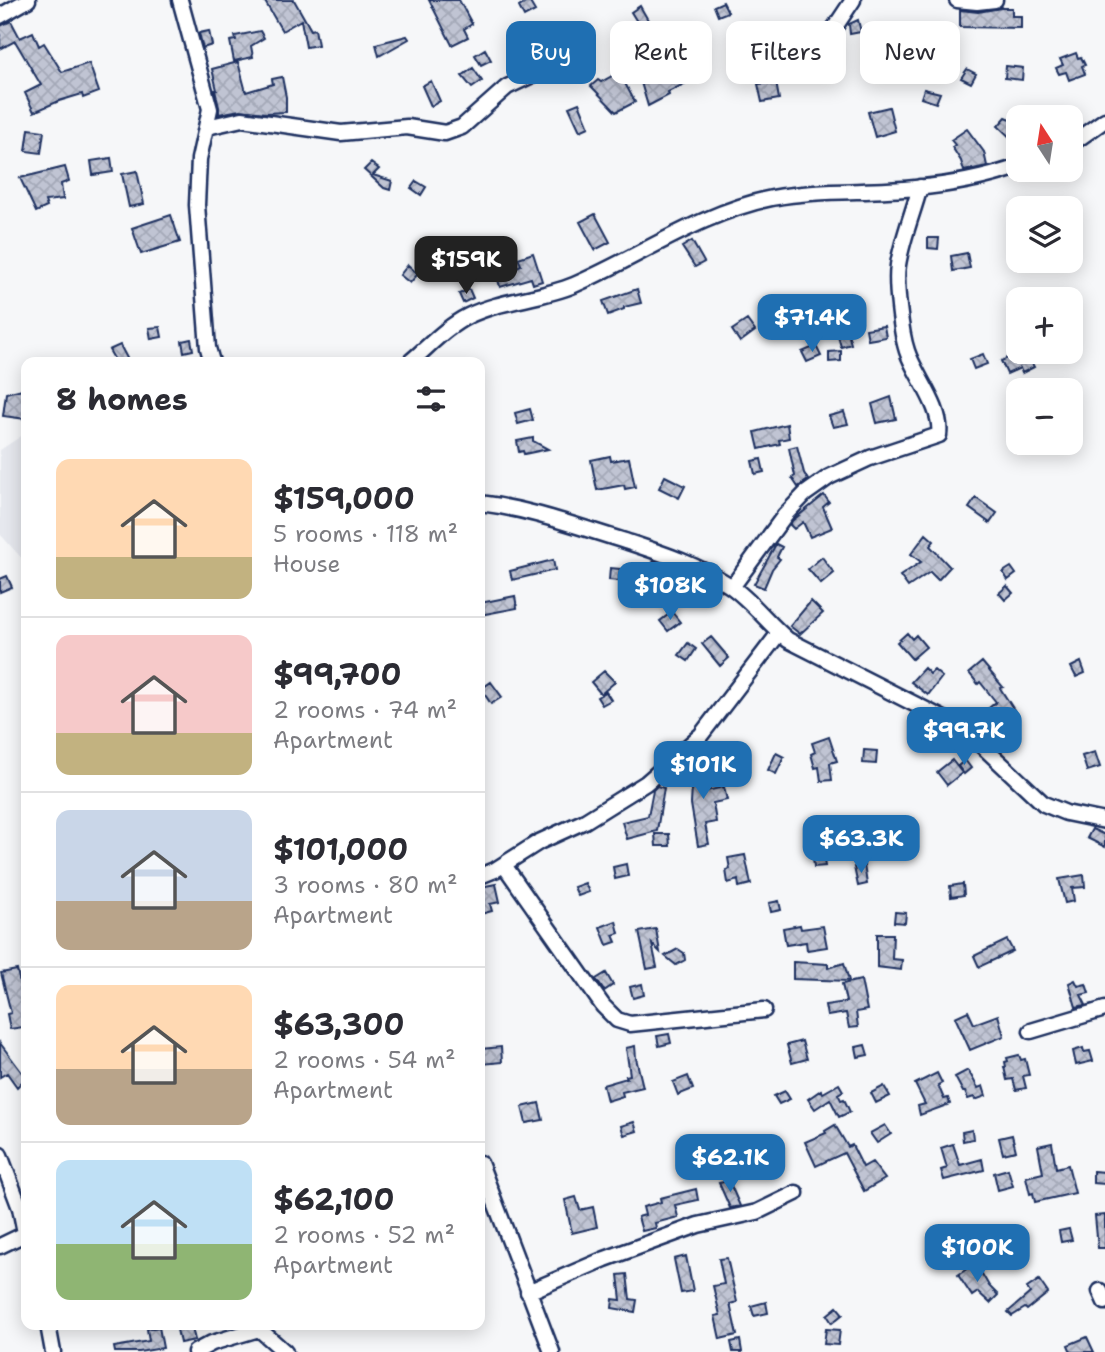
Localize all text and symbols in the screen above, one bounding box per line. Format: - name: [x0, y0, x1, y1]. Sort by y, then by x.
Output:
- chip: Buy: [506, 21, 596, 84]
- chip: Rent: [610, 21, 712, 84]
- chip: Filters: [726, 21, 846, 84]
- chip: New: [860, 21, 960, 84]
- north arrow: [1006, 105, 1083, 182]
- map controls: [1006, 105, 1083, 455]
- button: layers: [1006, 196, 1083, 273]
- pin: $159K: [417, 236, 515, 296]
- text: $159K: [430, 244, 502, 274]
- button: +: [1006, 287, 1083, 364]
- pin: $71.4K: [755, 294, 869, 354]
- text: $71.4K: [774, 302, 850, 332]
- button: −: [1006, 378, 1083, 455]
- text: 8 homes: [56, 379, 188, 420]
- icon: filters: [412, 380, 450, 418]
- text: $159,000: [273, 478, 415, 519]
- icon: home: [112, 487, 196, 571]
- text: 5 rooms · 118 m²: [273, 519, 458, 549]
- text: House: [273, 549, 341, 579]
- pin: $108K: [621, 562, 719, 622]
- text: $108K: [634, 570, 706, 600]
- text: $99,700: [273, 654, 402, 695]
- icon: home: [112, 663, 196, 747]
- text: 2 rooms · 74 m²: [273, 695, 457, 725]
- pin: $99.7K: [907, 708, 1021, 767]
- text: $99.7K: [923, 715, 1005, 745]
- text: Apartment: [273, 725, 393, 755]
- pin: $101K: [654, 742, 752, 801]
- text: $101K: [670, 749, 736, 779]
- pin: $63.3K: [804, 816, 918, 875]
- text: $63.3K: [819, 823, 903, 853]
- text: $101,000: [273, 829, 408, 870]
- icon: home: [112, 838, 196, 922]
- text: 3 rooms · 80 m²: [273, 870, 458, 900]
- text: Apartment: [273, 900, 393, 930]
- text: $63,300: [273, 1004, 404, 1045]
- icon: home: [112, 1013, 196, 1097]
- text: 2 rooms · 54 m²: [273, 1045, 456, 1075]
- text: Apartment: [273, 1075, 393, 1105]
- pin: $62.1K: [673, 1134, 787, 1194]
- text: $62.1K: [691, 1142, 769, 1172]
- text: $62,100: [273, 1179, 395, 1220]
- icon: home: [112, 1188, 196, 1272]
- text: 2 rooms · 52 m²: [273, 1220, 455, 1250]
- pin: $100K: [928, 1224, 1026, 1284]
- text: $100K: [941, 1232, 1013, 1262]
- text: Apartment: [273, 1250, 393, 1280]

